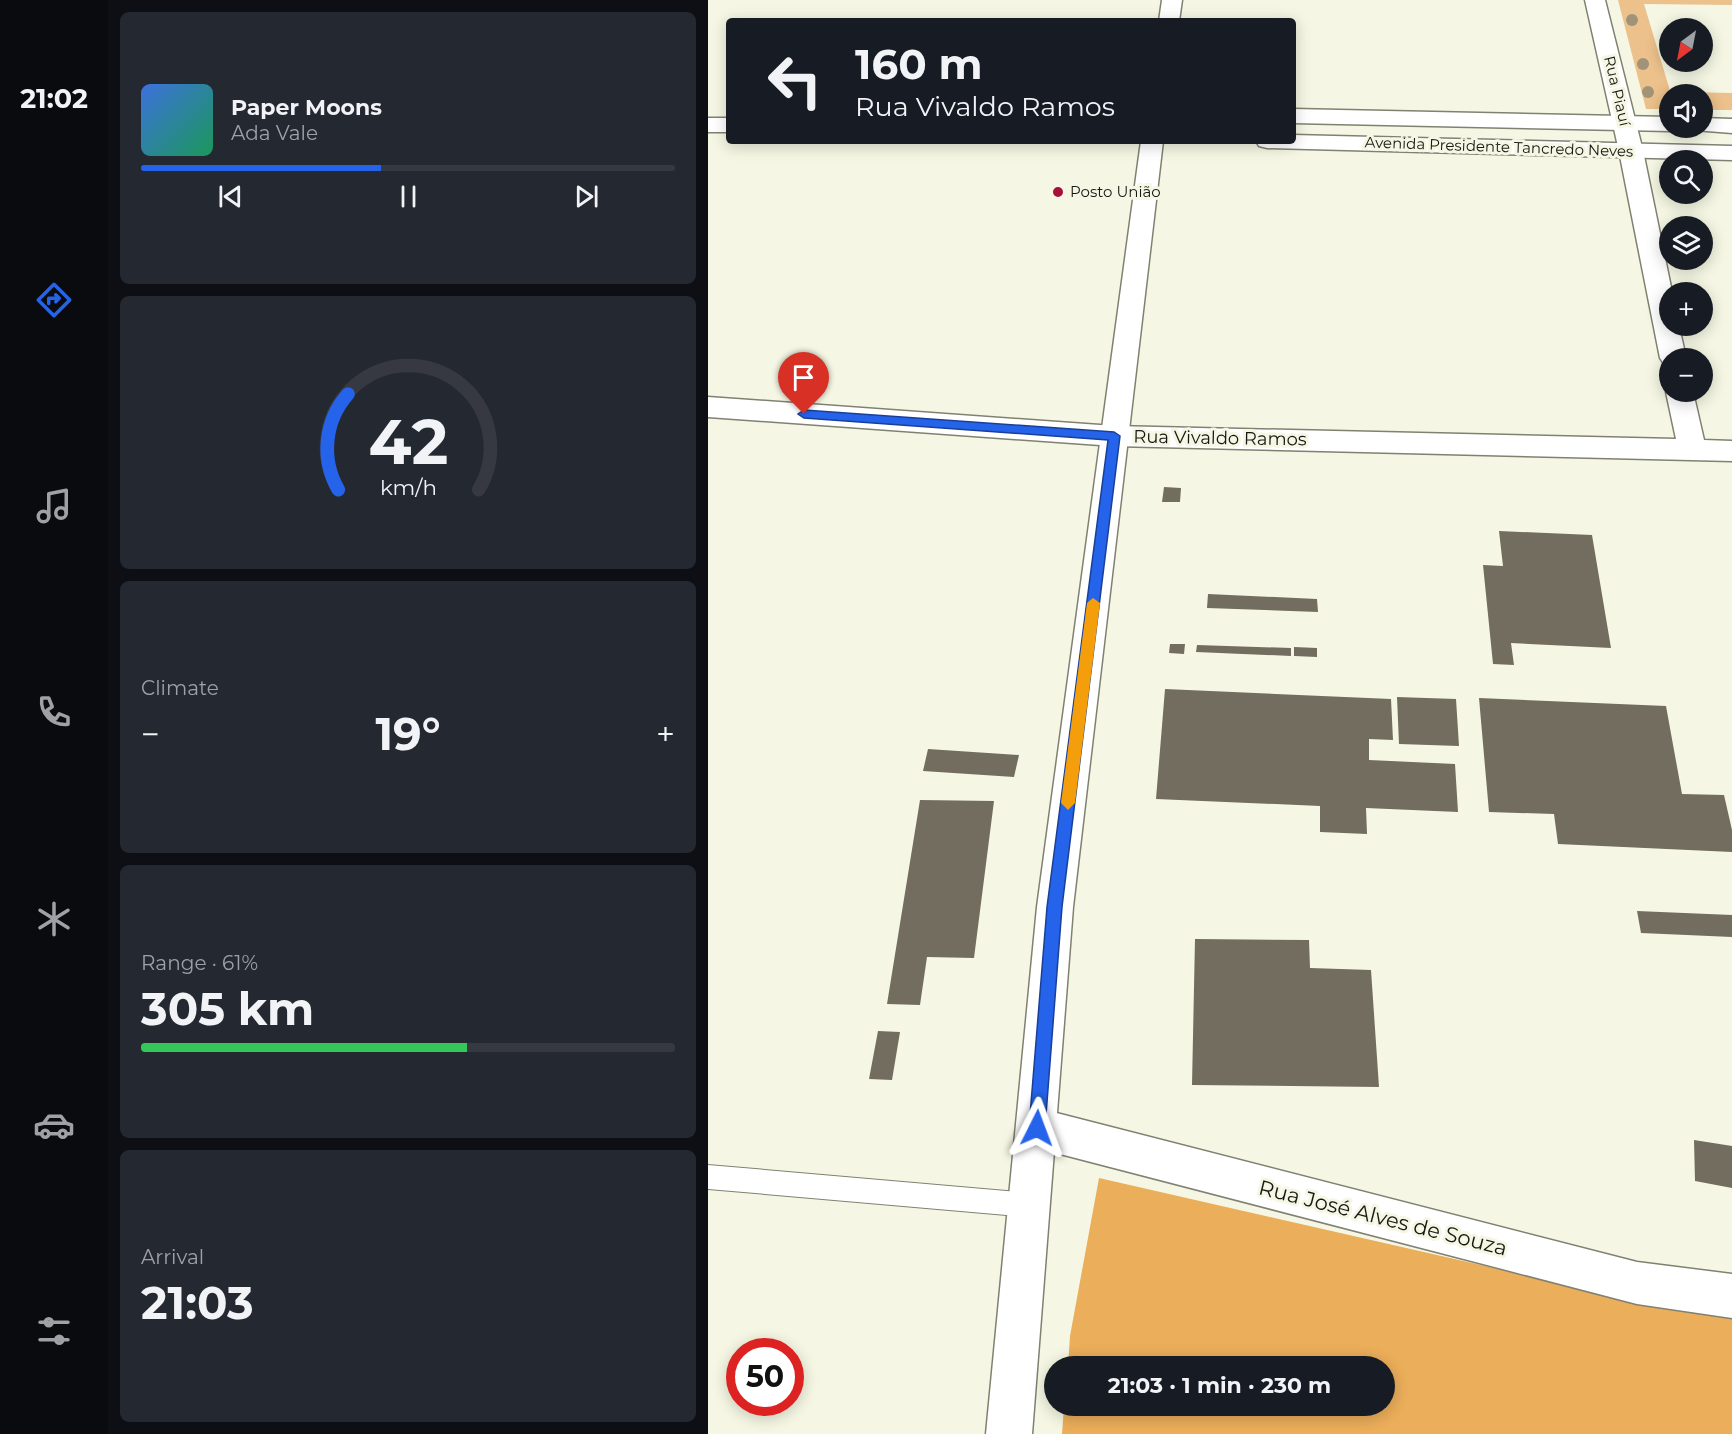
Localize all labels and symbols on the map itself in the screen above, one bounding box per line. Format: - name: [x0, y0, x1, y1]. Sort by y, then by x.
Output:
- north arrow: [1659, 18, 1713, 72]
- street label: Rua Piauí: [1600, 54, 1635, 129]
- street label: Avenida Presidente Tancredo Neves: [1364, 132, 1634, 161]
- place label: Posto União: [1070, 182, 1161, 201]
- marker: Posto União: [1051, 185, 1065, 199]
- pin: [778, 352, 829, 414]
- street label: Rua Vivaldo Ramos: [1133, 425, 1307, 451]
- position arrow: [1005, 1096, 1069, 1160]
- street label: Rua José Alves de Souza: [1256, 1175, 1510, 1261]
- speed limit sign: 50: [726, 1338, 804, 1416]

